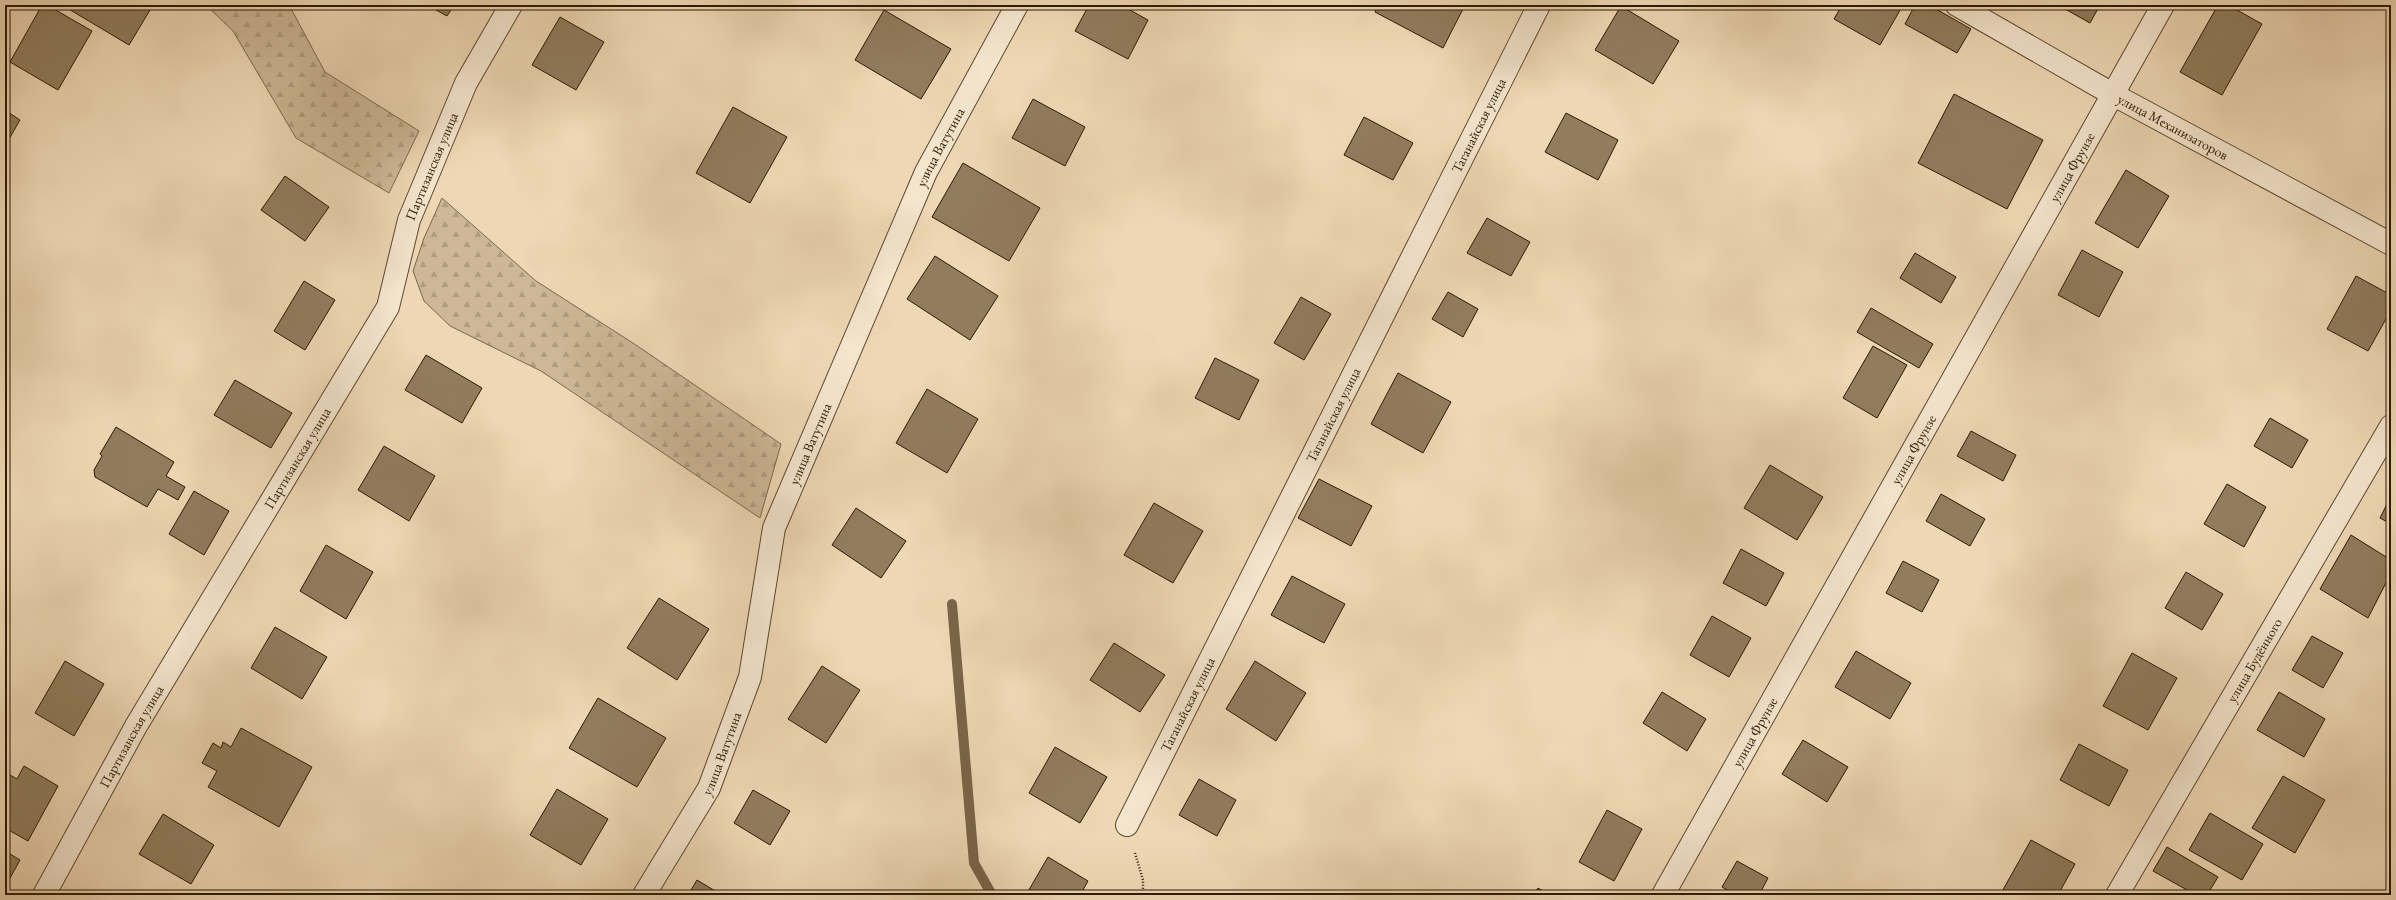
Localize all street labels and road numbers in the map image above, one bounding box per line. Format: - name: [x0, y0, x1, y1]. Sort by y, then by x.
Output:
- street label: Таганайская улица: [1447, 75, 1510, 176]
- street label: улица Механизаторов: [2115, 90, 2232, 164]
- street label: улица Ватутина: [912, 104, 969, 190]
- street label: Партизанская улица: [401, 109, 462, 223]
- street label: улица Фрунзе: [2045, 128, 2099, 205]
- street label: Таганайская улица: [1302, 364, 1365, 465]
- street label: улица Ватутина: [785, 400, 836, 487]
- street label: Партизанская улица: [260, 404, 335, 512]
- street label: улица Фрунзе: [1886, 411, 1940, 488]
- street label: улица Будённого: [2223, 615, 2286, 706]
- street label: Таганайская улица: [1156, 654, 1219, 755]
- street label: Партизанская улица: [95, 681, 168, 791]
- street label: улица Фрунзе: [1728, 693, 1782, 770]
- street label: улица Ватутина: [698, 709, 745, 799]

